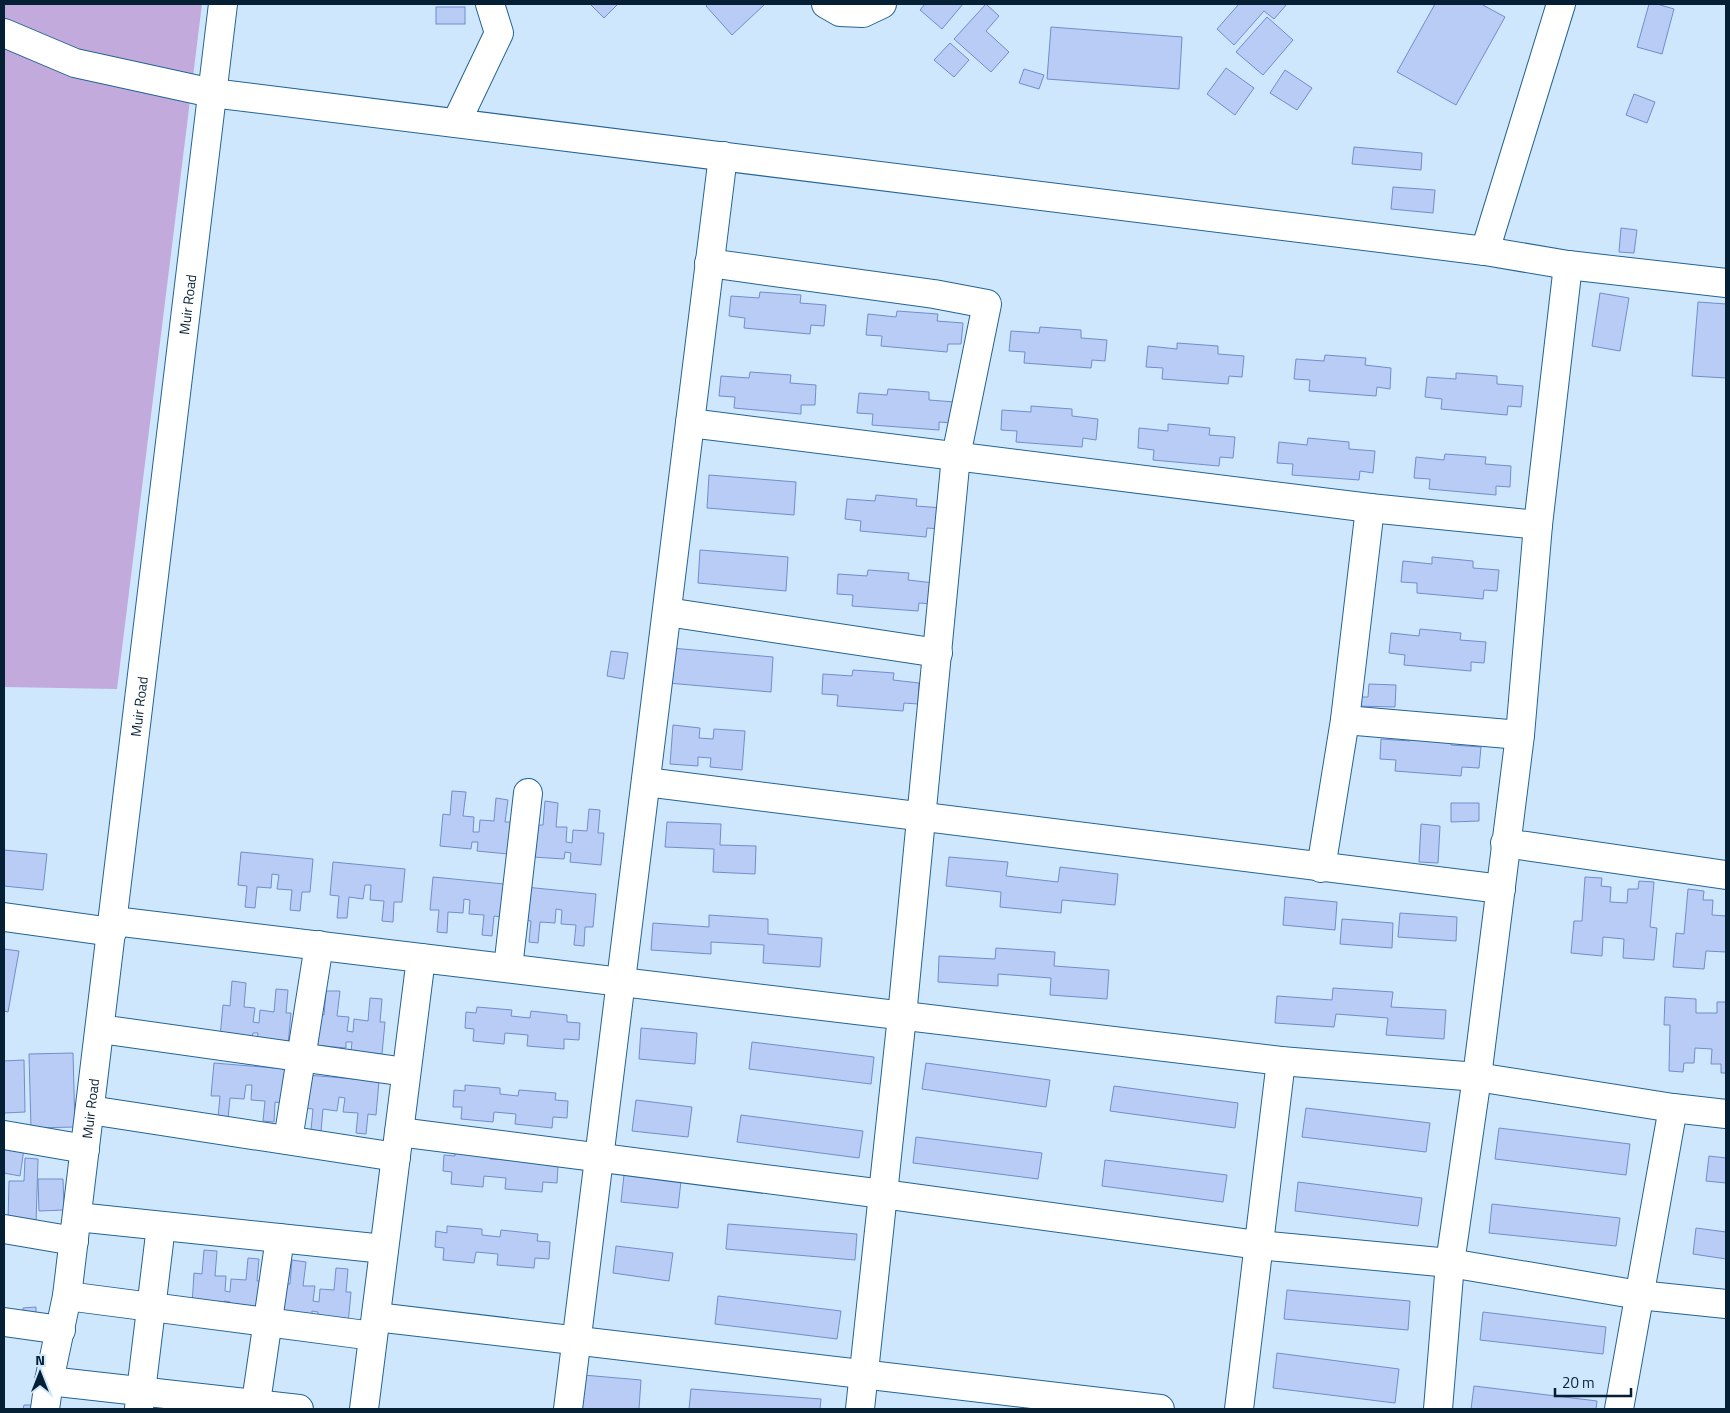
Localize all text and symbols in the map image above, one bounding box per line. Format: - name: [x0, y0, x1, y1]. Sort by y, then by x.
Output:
- street label: Muir Road: [173, 273, 201, 336]
- street label: Muir Road: [124, 675, 152, 738]
- street label: Muir Road: [76, 1077, 104, 1140]
- north arrow: [15, 1348, 65, 1398]
- text: N: [35, 1349, 45, 1370]
- scale bar: [1555, 1366, 1631, 1398]
- text: 20 m: [1562, 1371, 1595, 1394]

